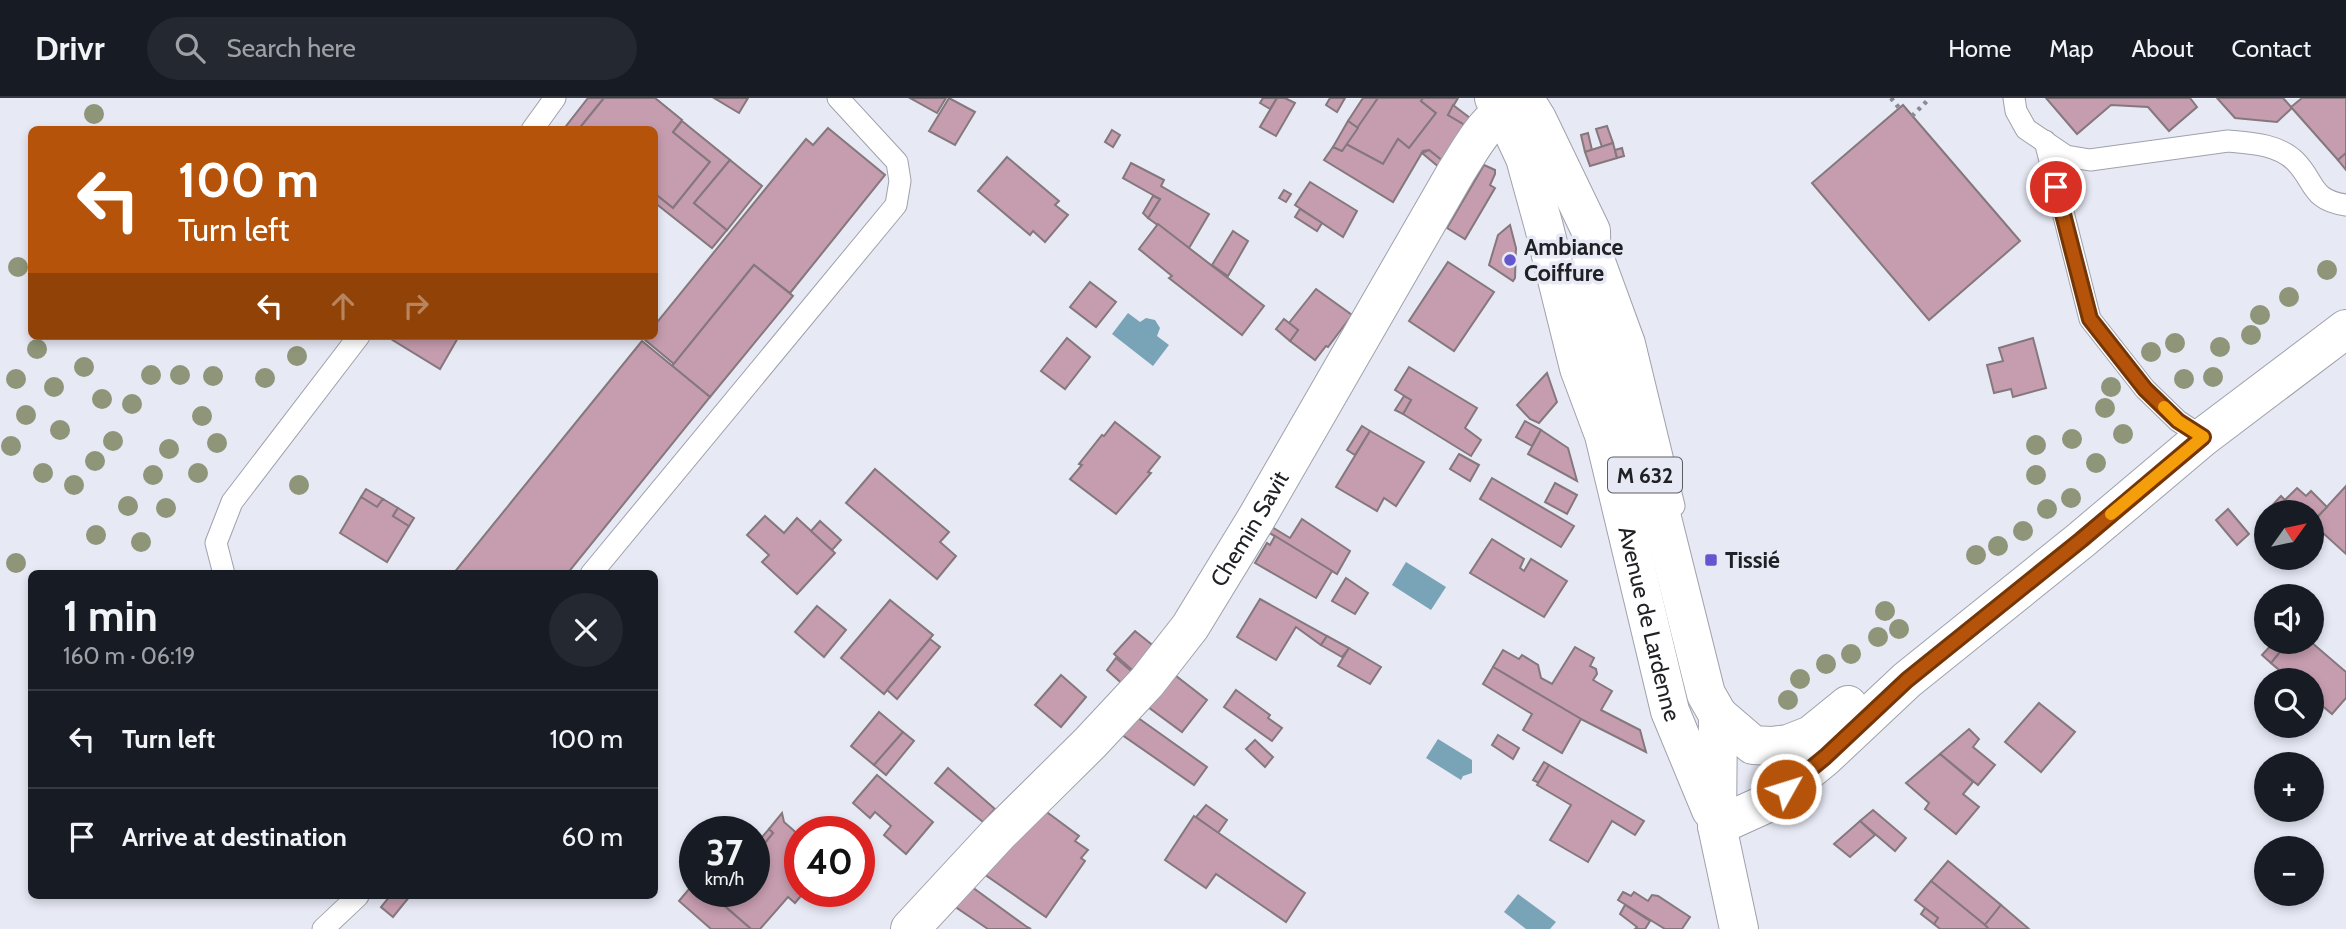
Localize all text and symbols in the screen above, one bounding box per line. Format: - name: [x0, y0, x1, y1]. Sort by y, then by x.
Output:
- search box: [147, 17, 637, 80]
- text: Drivr: [35, 28, 105, 68]
- icon: search: [171, 29, 209, 67]
- text: Search here: [227, 32, 356, 64]
- text: Home: [1948, 34, 2011, 63]
- text: Map: [2049, 34, 2094, 63]
- text: About: [2132, 34, 2194, 63]
- text: Contact: [2232, 34, 2311, 63]
- text: 100 m: [178, 150, 319, 209]
- icon: left: [63, 154, 154, 245]
- pin: [2026, 157, 2086, 217]
- icon: arrive: [2037, 168, 2075, 206]
- text: Turn left: [178, 210, 289, 249]
- place label: Ambiance Coiffure: [1524, 233, 1624, 287]
- marker: Ambiance Coiffure: [1502, 252, 1518, 268]
- icon: left: [251, 287, 289, 325]
- icon: ahead: [324, 287, 362, 325]
- icon: right: [397, 287, 435, 325]
- road number: M 632: [1608, 458, 1682, 492]
- street label: Chemin Savit: [1204, 466, 1295, 592]
- north arrow: [2254, 500, 2324, 570]
- map controls: [2254, 500, 2324, 906]
- street label: Avenue de Lardenne: [1612, 523, 1687, 726]
- place label: Tissié: [1725, 546, 1780, 574]
- marker: Tissié: [1703, 552, 1719, 568]
- button: sound: [2254, 584, 2324, 654]
- text: 1 min: [63, 590, 158, 642]
- button: close: [549, 593, 623, 667]
- text: 160 m · 06:19: [63, 642, 195, 670]
- button: search: [2254, 668, 2324, 738]
- icon: left: [63, 720, 101, 758]
- text: Turn left: [122, 723, 215, 755]
- text: 100 m: [550, 723, 623, 755]
- position arrow: [1749, 752, 1823, 826]
- button: +: [2254, 752, 2324, 822]
- speed limit sign: 40: [784, 816, 875, 907]
- icon: arrive: [63, 818, 101, 856]
- text: Arrive at destination: [122, 821, 347, 853]
- text: 60 m: [561, 821, 623, 853]
- text: 37: [706, 831, 743, 874]
- button: −: [2254, 836, 2324, 906]
- text: km/h: [705, 868, 744, 890]

